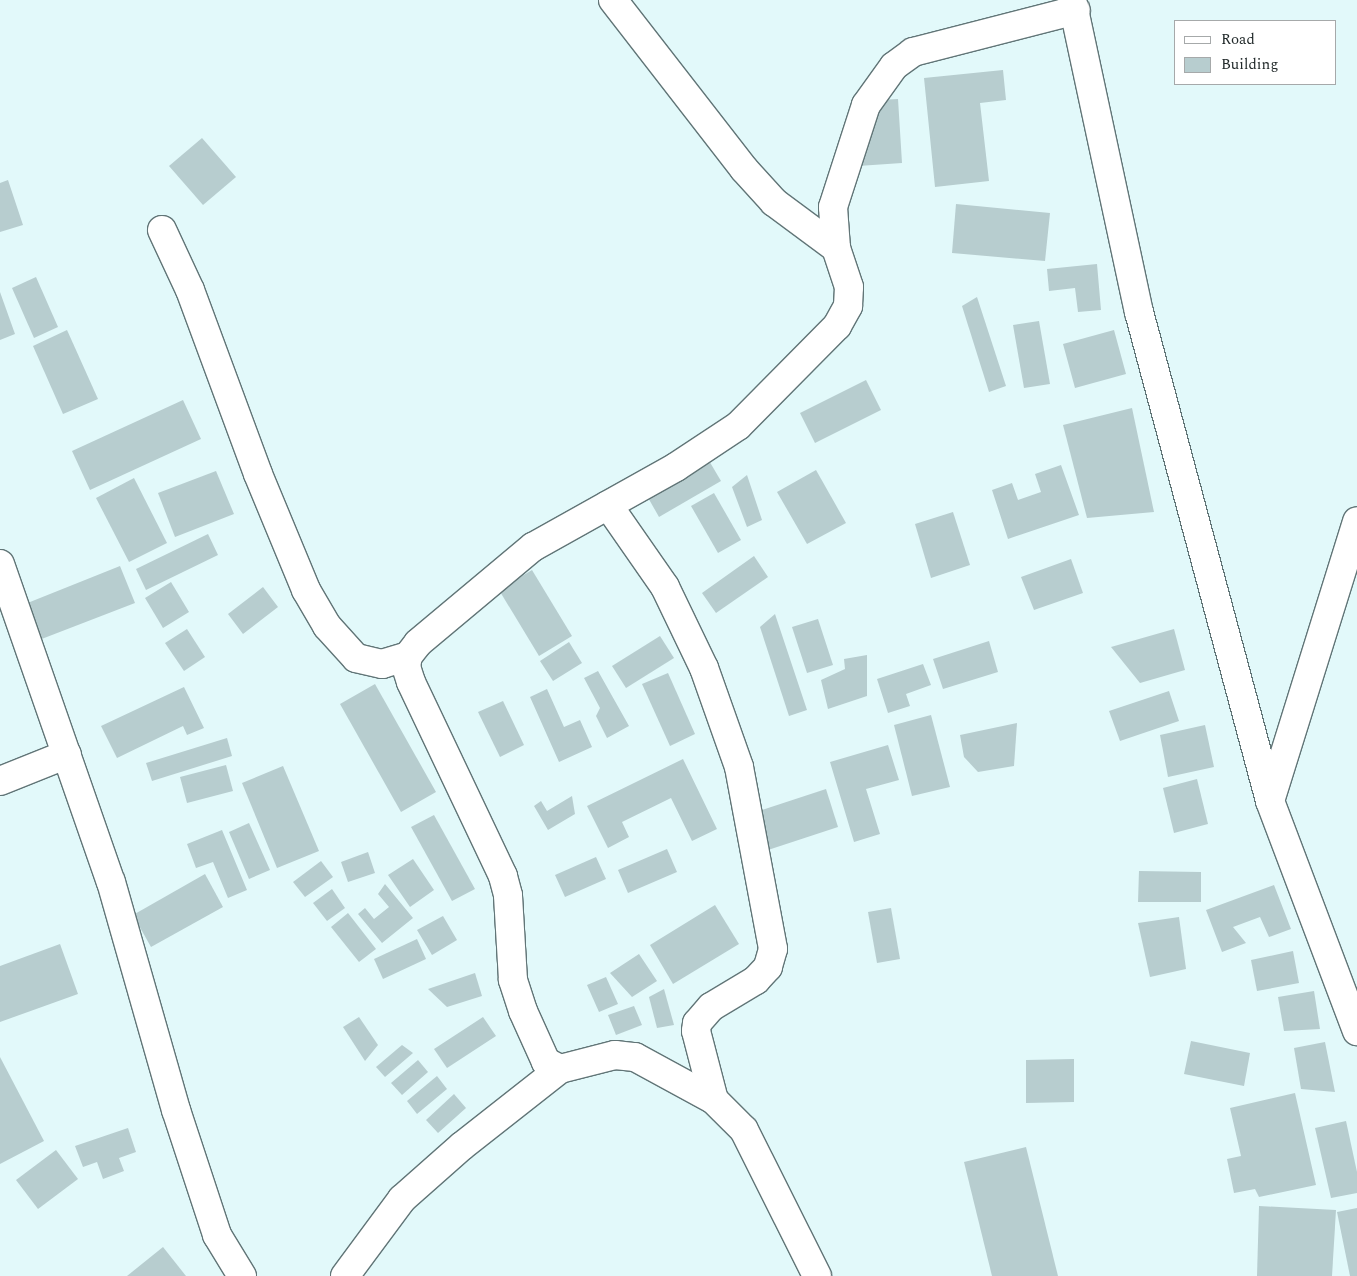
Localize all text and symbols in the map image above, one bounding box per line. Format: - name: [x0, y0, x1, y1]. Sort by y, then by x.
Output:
- legend: [1174, 20, 1337, 85]
- text: Road: [1221, 28, 1255, 51]
- text: Building: [1221, 53, 1278, 76]

